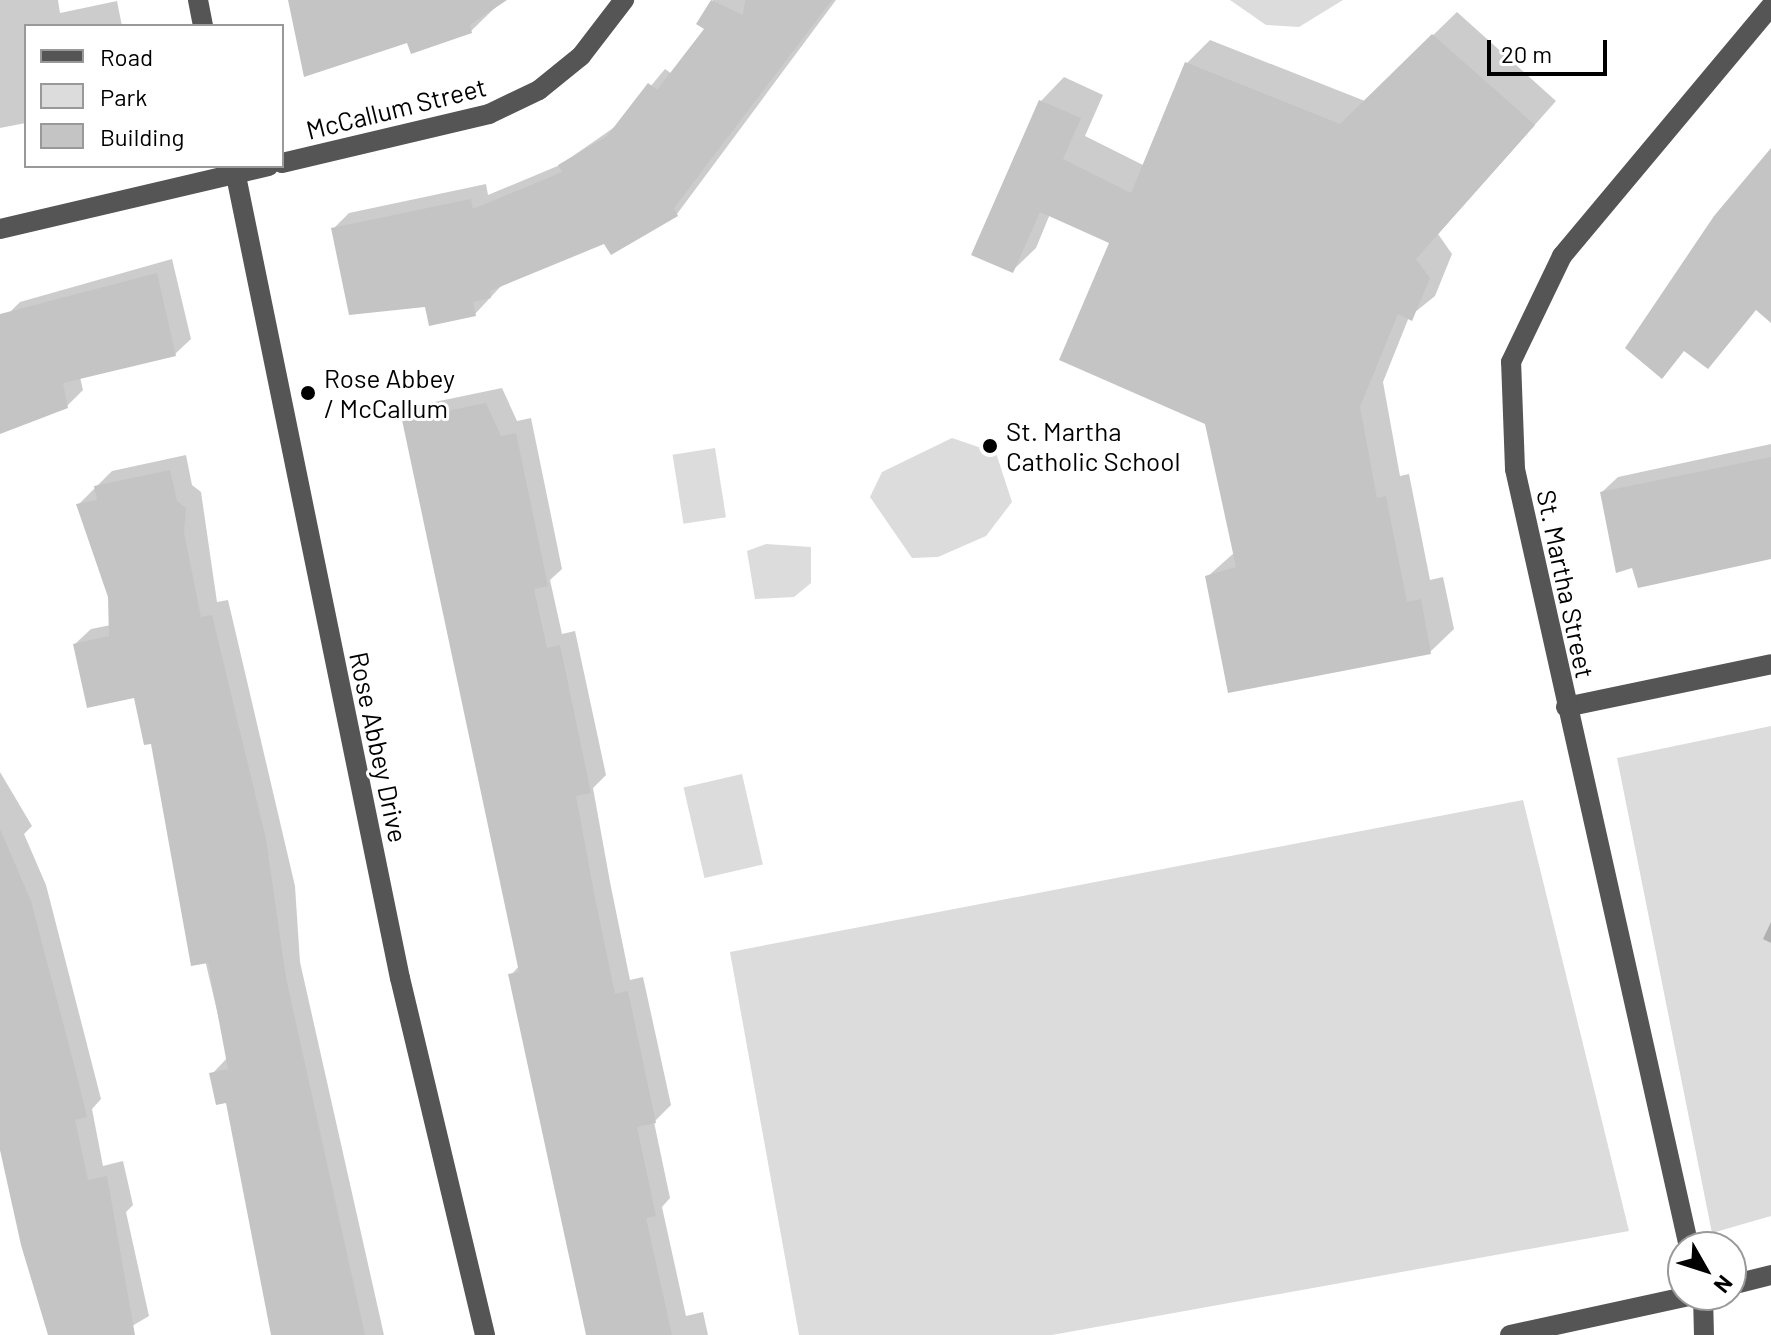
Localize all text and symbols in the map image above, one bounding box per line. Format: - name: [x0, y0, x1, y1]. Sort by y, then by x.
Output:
- legend: [24, 24, 284, 168]
- scale bar: [1491, 24, 1611, 74]
- text: 20 m: [1501, 39, 1552, 68]
- text: Road: [100, 42, 153, 71]
- street label: McCallum Street: [303, 71, 489, 145]
- text: Park: [100, 82, 147, 111]
- text: Building: [100, 122, 184, 151]
- place label: Rose Abbey / McCallum: [324, 362, 455, 424]
- marker: Rose Abbey / McCallum: [299, 384, 317, 402]
- place label: St. Martha Catholic School: [1006, 415, 1180, 476]
- marker: St. Martha Catholic School: [981, 437, 999, 455]
- street label: St. Martha Street: [1531, 487, 1601, 681]
- street label: Rose Abbey Drive: [344, 649, 414, 845]
- north arrow: [1667, 1231, 1747, 1311]
- text: N: [1709, 1271, 1739, 1299]

